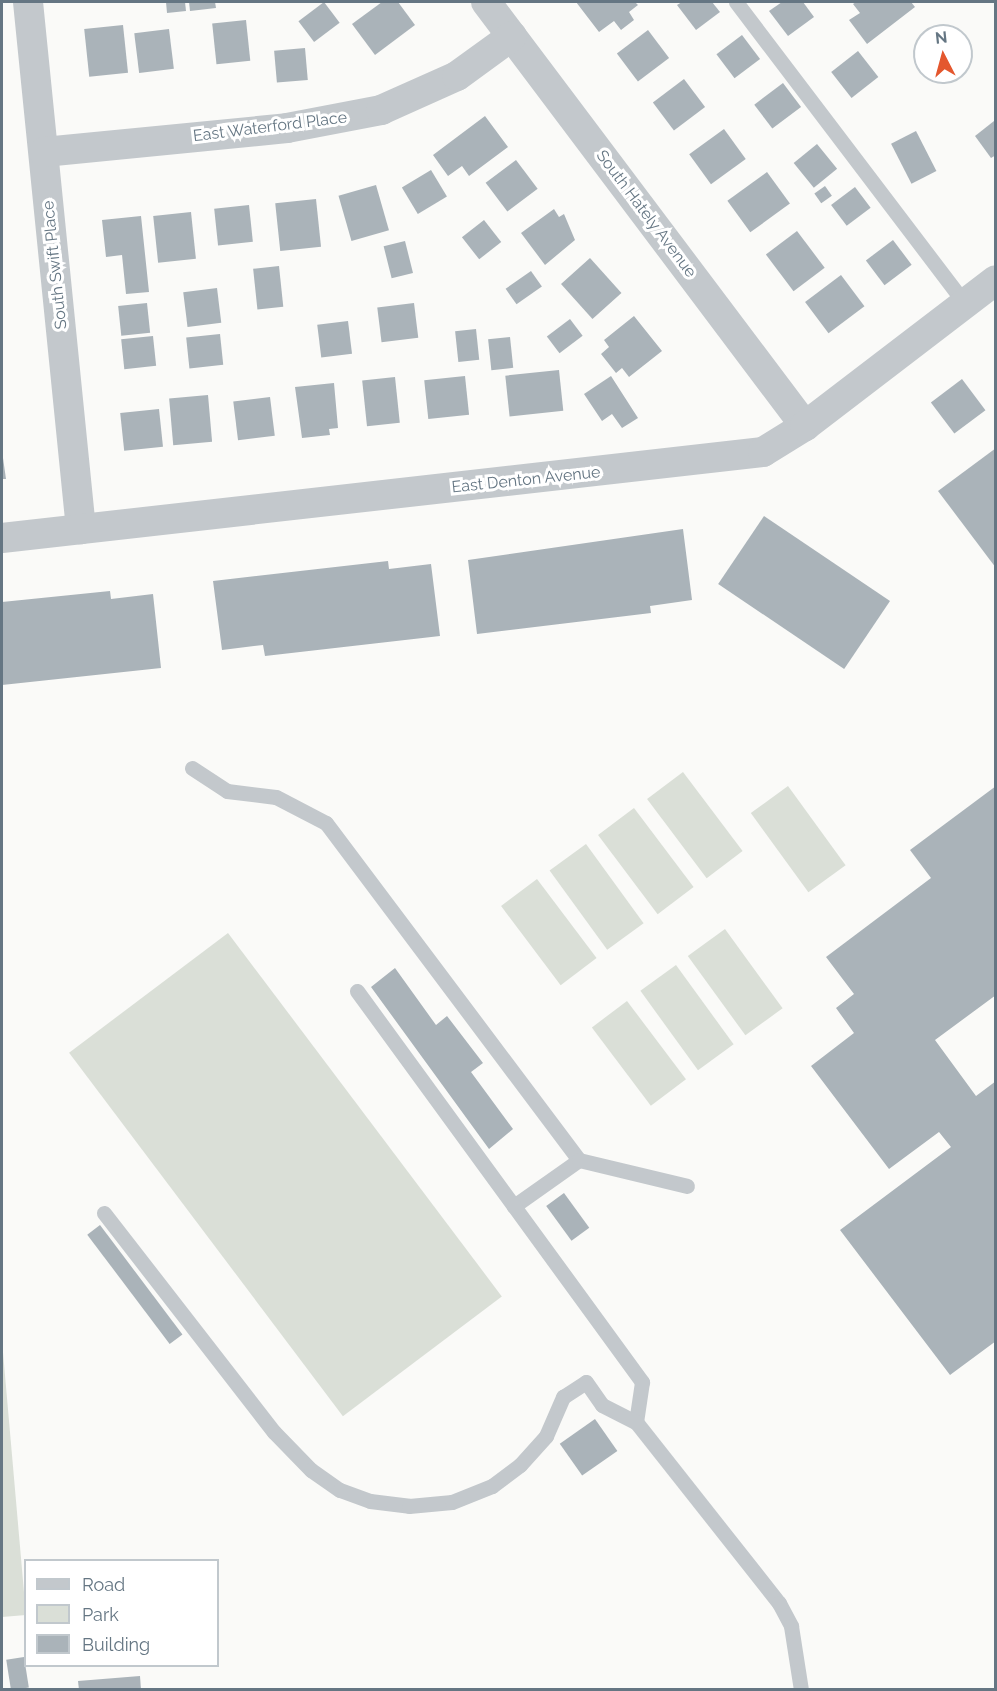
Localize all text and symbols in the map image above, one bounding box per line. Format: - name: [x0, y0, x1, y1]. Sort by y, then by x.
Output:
- north arrow: [913, 24, 973, 84]
- text: N: [934, 28, 948, 48]
- street label: East Waterford Place: [192, 108, 348, 146]
- street label: South Hately Avenue: [592, 146, 700, 282]
- street label: South Swift Place: [39, 200, 71, 330]
- street label: East Denton Avenue: [450, 463, 602, 497]
- legend: [24, 1559, 219, 1667]
- text: Road: [82, 1574, 125, 1595]
- text: Park: [82, 1604, 119, 1625]
- text: Building: [82, 1634, 150, 1655]

